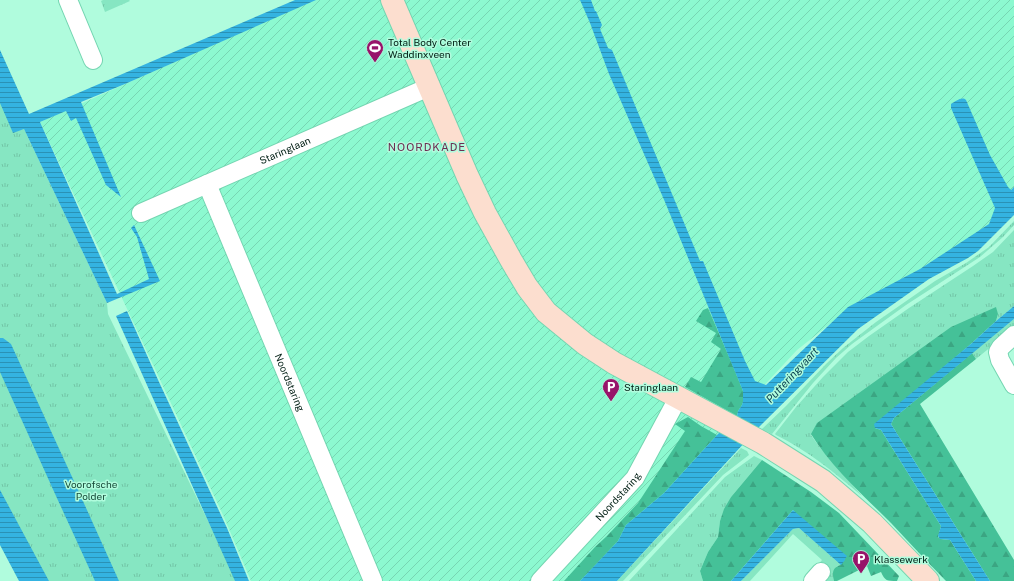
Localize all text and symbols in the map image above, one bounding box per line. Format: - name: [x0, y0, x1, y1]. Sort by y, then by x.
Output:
- place label: Total Body Center Waddinxveen: [388, 36, 471, 60]
- sports icon: Total Body Center Waddinxveen: [365, 38, 385, 63]
- street label: Staringlaan: [258, 134, 312, 166]
- district label: NOORDKADE: [388, 141, 466, 153]
- water label: Putteringvaart: [763, 344, 821, 405]
- street label: Noordstaring: [273, 352, 307, 413]
- parking icon: Staringlaan: [601, 377, 621, 402]
- place label: Staringlaan: [624, 381, 678, 393]
- street label: Noordstaring: [593, 470, 643, 523]
- park label: Voorofsche Polder: [65, 478, 118, 502]
- parking icon: Klassewerk: [851, 549, 871, 574]
- place label: Klassewerk: [874, 553, 928, 565]

